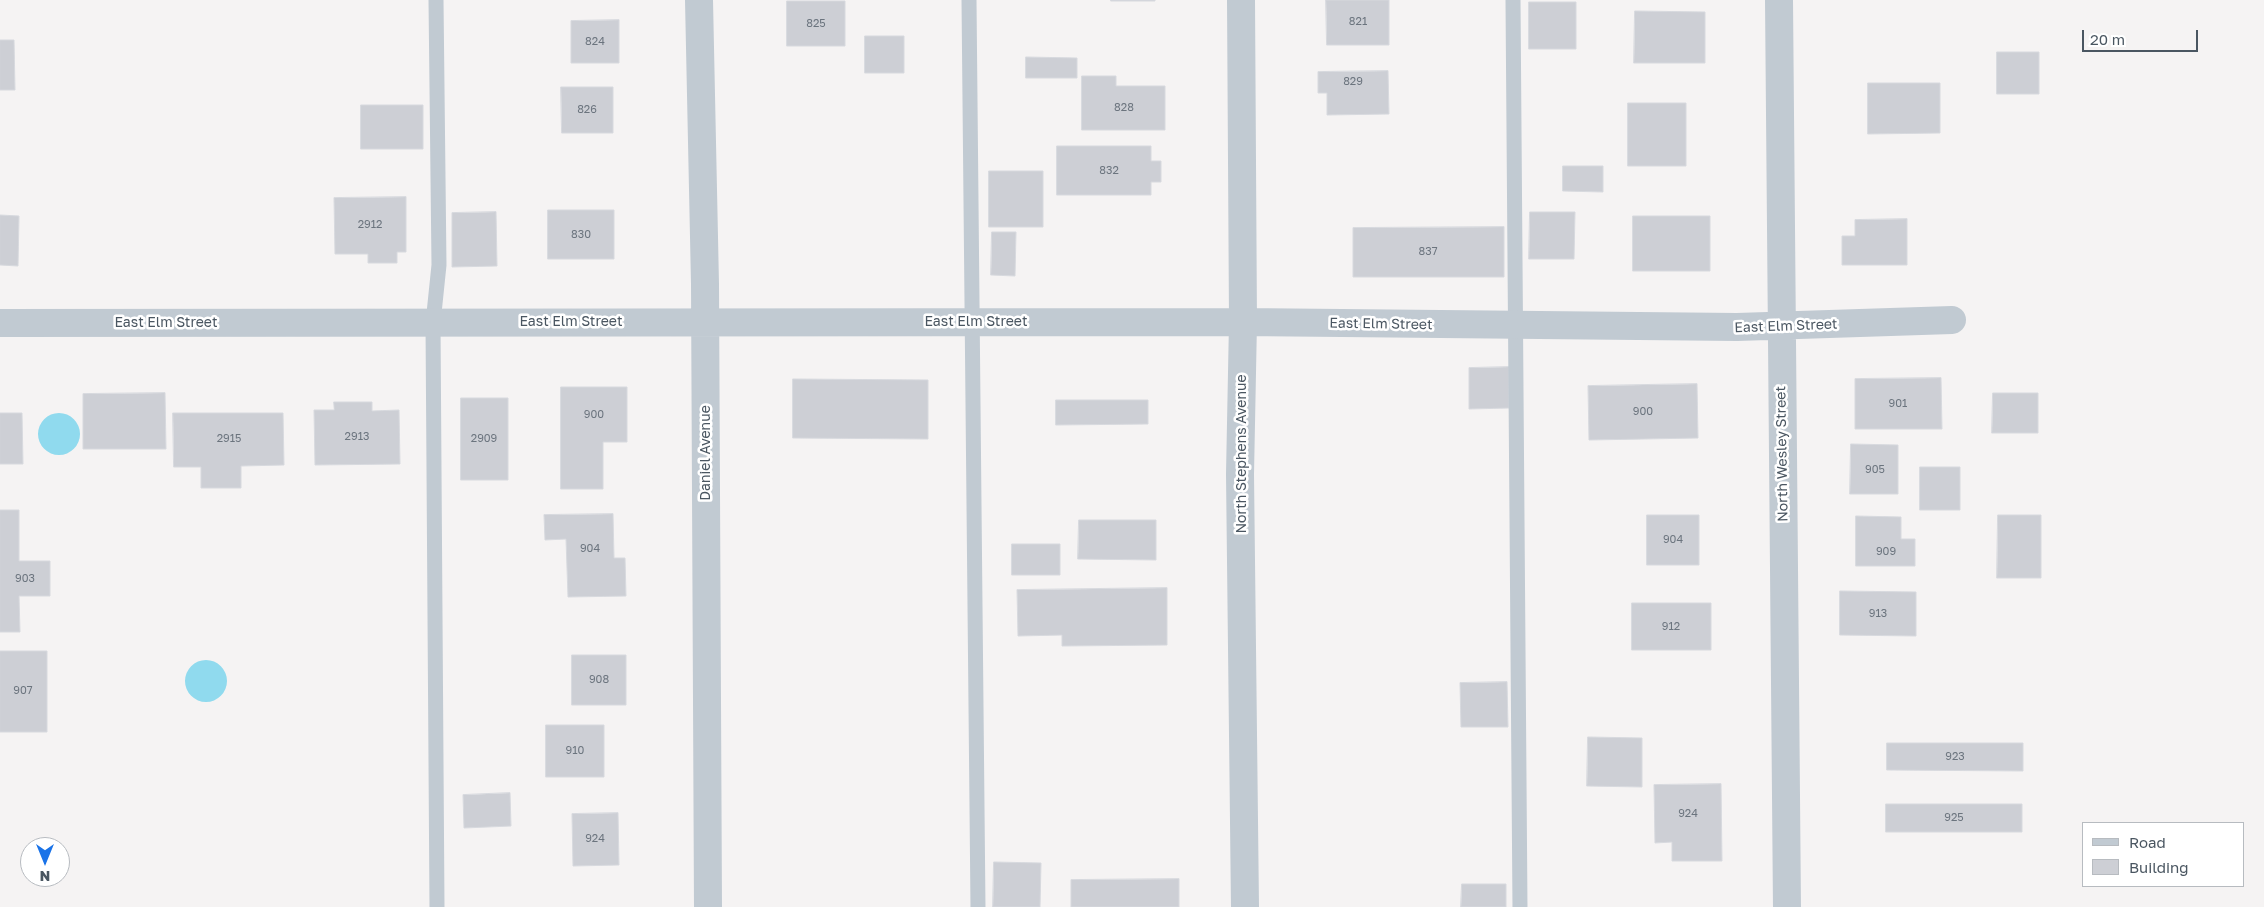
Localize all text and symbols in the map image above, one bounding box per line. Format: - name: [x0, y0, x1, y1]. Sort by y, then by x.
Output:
- house number: 821: [1349, 15, 1367, 29]
- house number: 825: [806, 17, 826, 31]
- scale bar: [2084, 20, 2200, 52]
- text: 20 m: [2090, 30, 2125, 48]
- house number: 824: [585, 35, 605, 49]
- house number: 829: [1343, 75, 1363, 89]
- house number: 828: [1114, 101, 1134, 115]
- house number: 826: [577, 103, 597, 117]
- house number: 832: [1099, 164, 1119, 178]
- house number: 2912: [358, 218, 382, 232]
- house number: 830: [571, 228, 591, 242]
- house number: 837: [1419, 245, 1437, 259]
- street label: East Elm Street: [519, 314, 623, 330]
- street label: East Elm Street: [924, 314, 1028, 330]
- street label: East Elm Street: [114, 315, 218, 331]
- street label: East Elm Street: [1329, 315, 1433, 333]
- street label: East Elm Street: [1734, 316, 1838, 336]
- street label: North Stephens Avenue: [1234, 374, 1250, 534]
- street label: North Wesley Street: [1772, 386, 1792, 522]
- house number: 901: [1889, 397, 1907, 411]
- street label: Daniel Avenue: [698, 405, 714, 501]
- house number: 900: [1633, 405, 1653, 419]
- house number: 900: [584, 408, 604, 422]
- house number: 2913: [345, 430, 369, 444]
- house number: 2915: [217, 432, 241, 446]
- house number: 2909: [471, 432, 497, 446]
- house number: 905: [1865, 463, 1885, 477]
- house number: 904: [1663, 533, 1683, 547]
- house number: 904: [580, 542, 600, 556]
- house number: 909: [1876, 545, 1896, 559]
- house number: 903: [15, 572, 35, 586]
- house number: 913: [1869, 607, 1887, 621]
- house number: 912: [1662, 620, 1680, 634]
- house number: 908: [589, 673, 609, 687]
- house number: 907: [13, 684, 33, 698]
- house number: 910: [566, 744, 584, 758]
- house number: 923: [1945, 750, 1965, 764]
- house number: 924: [1678, 807, 1698, 821]
- house number: 925: [1944, 811, 1964, 825]
- legend: [2082, 822, 2244, 887]
- house number: 924: [585, 832, 605, 846]
- text: Road: [2129, 833, 2166, 851]
- north arrow: [20, 837, 70, 887]
- text: Building: [2129, 858, 2189, 876]
- text: N: [40, 868, 50, 885]

